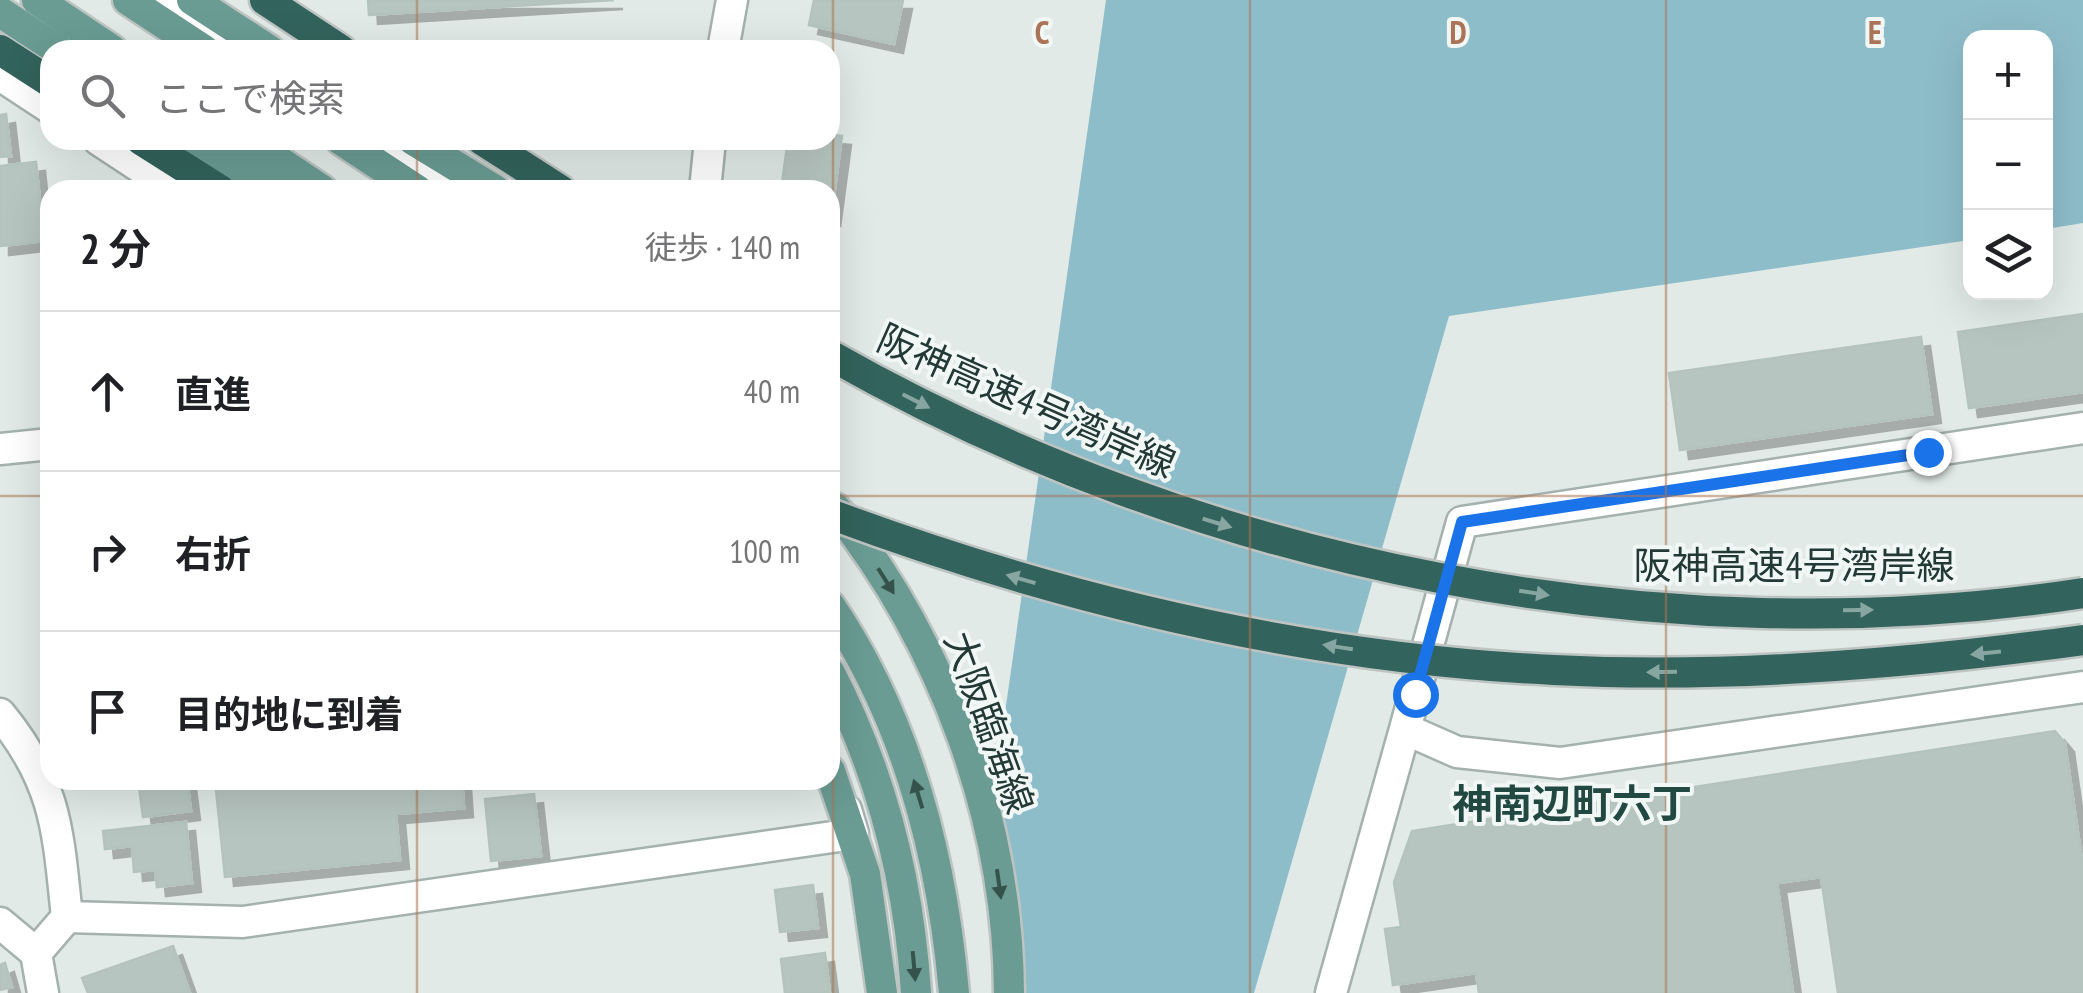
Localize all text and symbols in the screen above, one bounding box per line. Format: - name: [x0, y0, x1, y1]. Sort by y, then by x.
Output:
- text: C: [1035, 11, 1050, 53]
- text: D: [1449, 11, 1467, 53]
- text: E: [1868, 11, 1882, 53]
- map controls: [1963, 30, 2053, 300]
- button: +: [1963, 30, 2053, 120]
- search box: [40, 40, 840, 150]
- icon: search: [75, 68, 130, 123]
- text: ここで検索: [155, 73, 345, 122]
- button: −: [1963, 120, 2053, 210]
- button: layers: [1963, 210, 2053, 300]
- text: 2 分: [80, 221, 151, 276]
- text: 徒歩 · 140 m: [645, 226, 800, 268]
- street label: 阪神高速4号湾岸線: [870, 312, 1184, 488]
- icon: ahead: [80, 364, 135, 419]
- text: 直進: [175, 369, 251, 418]
- text: 40 m: [744, 370, 800, 412]
- one-way arrow: [901, 392, 930, 409]
- route end: [1906, 430, 1952, 476]
- one-way arrow: [1202, 516, 1233, 531]
- icon: right: [80, 524, 135, 579]
- text: 右折: [175, 529, 251, 578]
- text: 100 m: [729, 530, 800, 572]
- street label: 阪神高速4号湾岸線: [1633, 540, 1955, 589]
- one-way arrow: [877, 568, 895, 595]
- one-way arrow: [1005, 571, 1036, 586]
- one-way arrow: [1519, 586, 1550, 602]
- one-way arrow: [1842, 601, 1874, 617]
- street label: 大阪臨海線: [934, 624, 1046, 820]
- one-way arrow: [1322, 639, 1354, 654]
- one-way arrow: [1970, 645, 2002, 661]
- one-way arrow: [1645, 664, 1677, 680]
- route start: [1393, 672, 1439, 718]
- icon: arrive: [80, 684, 135, 739]
- text: 目的地に到着: [175, 689, 403, 738]
- district label: 神南辺町六丁: [1452, 777, 1692, 829]
- one-way arrow: [910, 779, 925, 809]
- one-way arrow: [992, 868, 1008, 900]
- one-way arrow: [906, 951, 922, 983]

